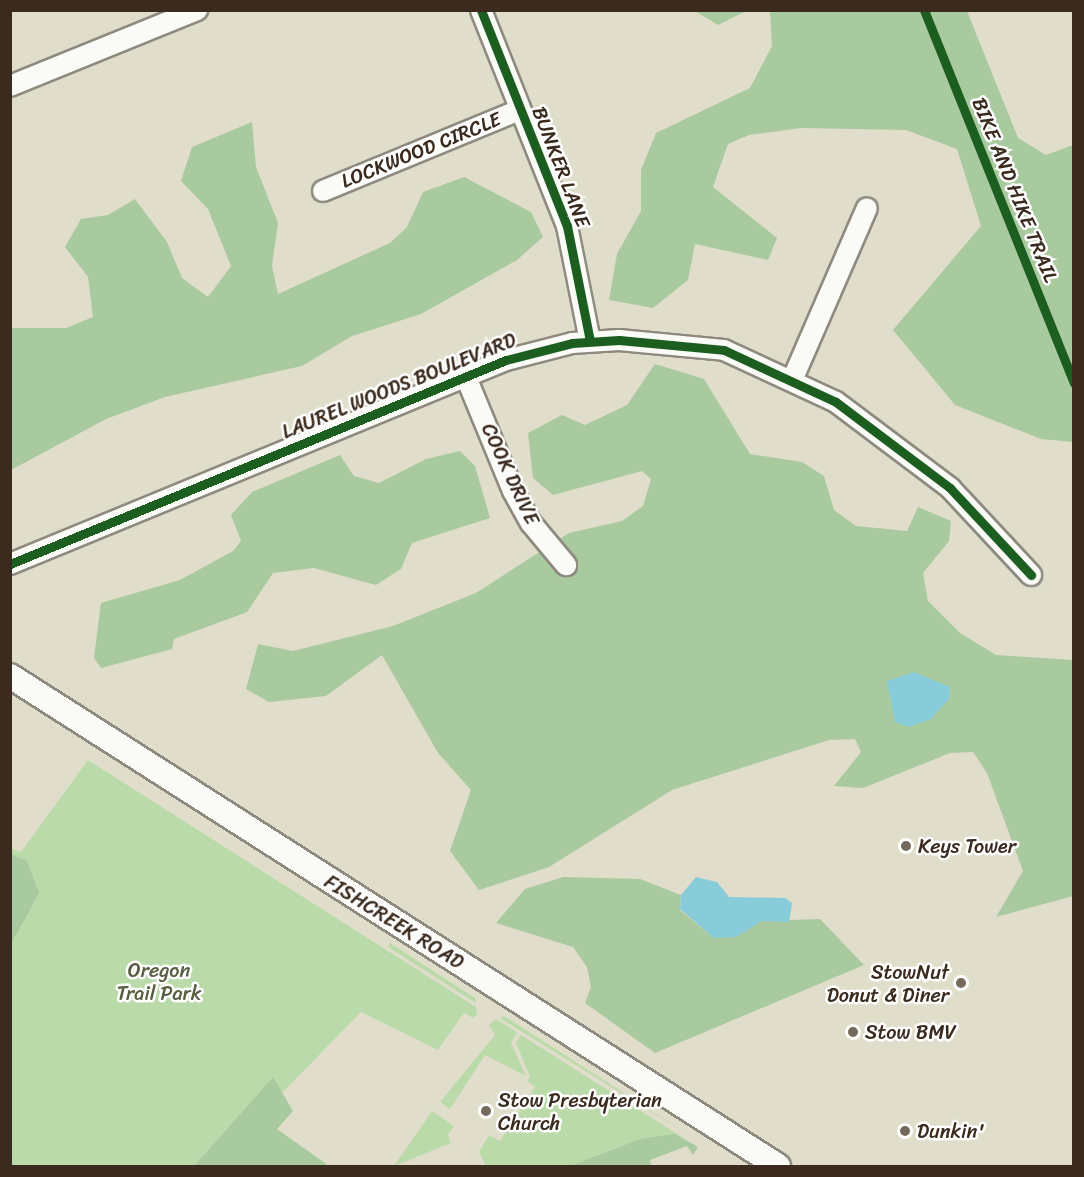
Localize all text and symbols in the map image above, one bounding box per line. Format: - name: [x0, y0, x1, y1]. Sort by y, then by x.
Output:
- street label: BIKE AND HIKE TRAIL: [967, 95, 1063, 285]
- street label: BUNKER LANE: [527, 103, 595, 231]
- street label: LOCKWOOD CIRCLE: [338, 107, 504, 193]
- street label: LAUREL WOODS BOULEVARD: [278, 328, 520, 444]
- street label: COOK DRIVE: [476, 419, 544, 529]
- place label: Keys Tower: [918, 834, 1017, 858]
- marker: Keys Tower: [899, 839, 913, 853]
- street label: FISHCREEK ROAD: [320, 870, 468, 974]
- park label: Oregon Trail Park: [117, 958, 201, 1005]
- place label: StowNut Donut & Diner: [827, 960, 949, 1007]
- marker: StowNut Donut & Diner: [954, 976, 968, 990]
- place label: Stow BMV: [865, 1020, 957, 1044]
- marker: Stow BMV: [846, 1025, 860, 1039]
- place label: Stow Presbyterian Church: [498, 1088, 663, 1135]
- marker: Stow Presbyterian Church: [479, 1104, 493, 1118]
- place label: Dunkin': [917, 1119, 985, 1143]
- marker: Dunkin': [898, 1124, 912, 1138]

